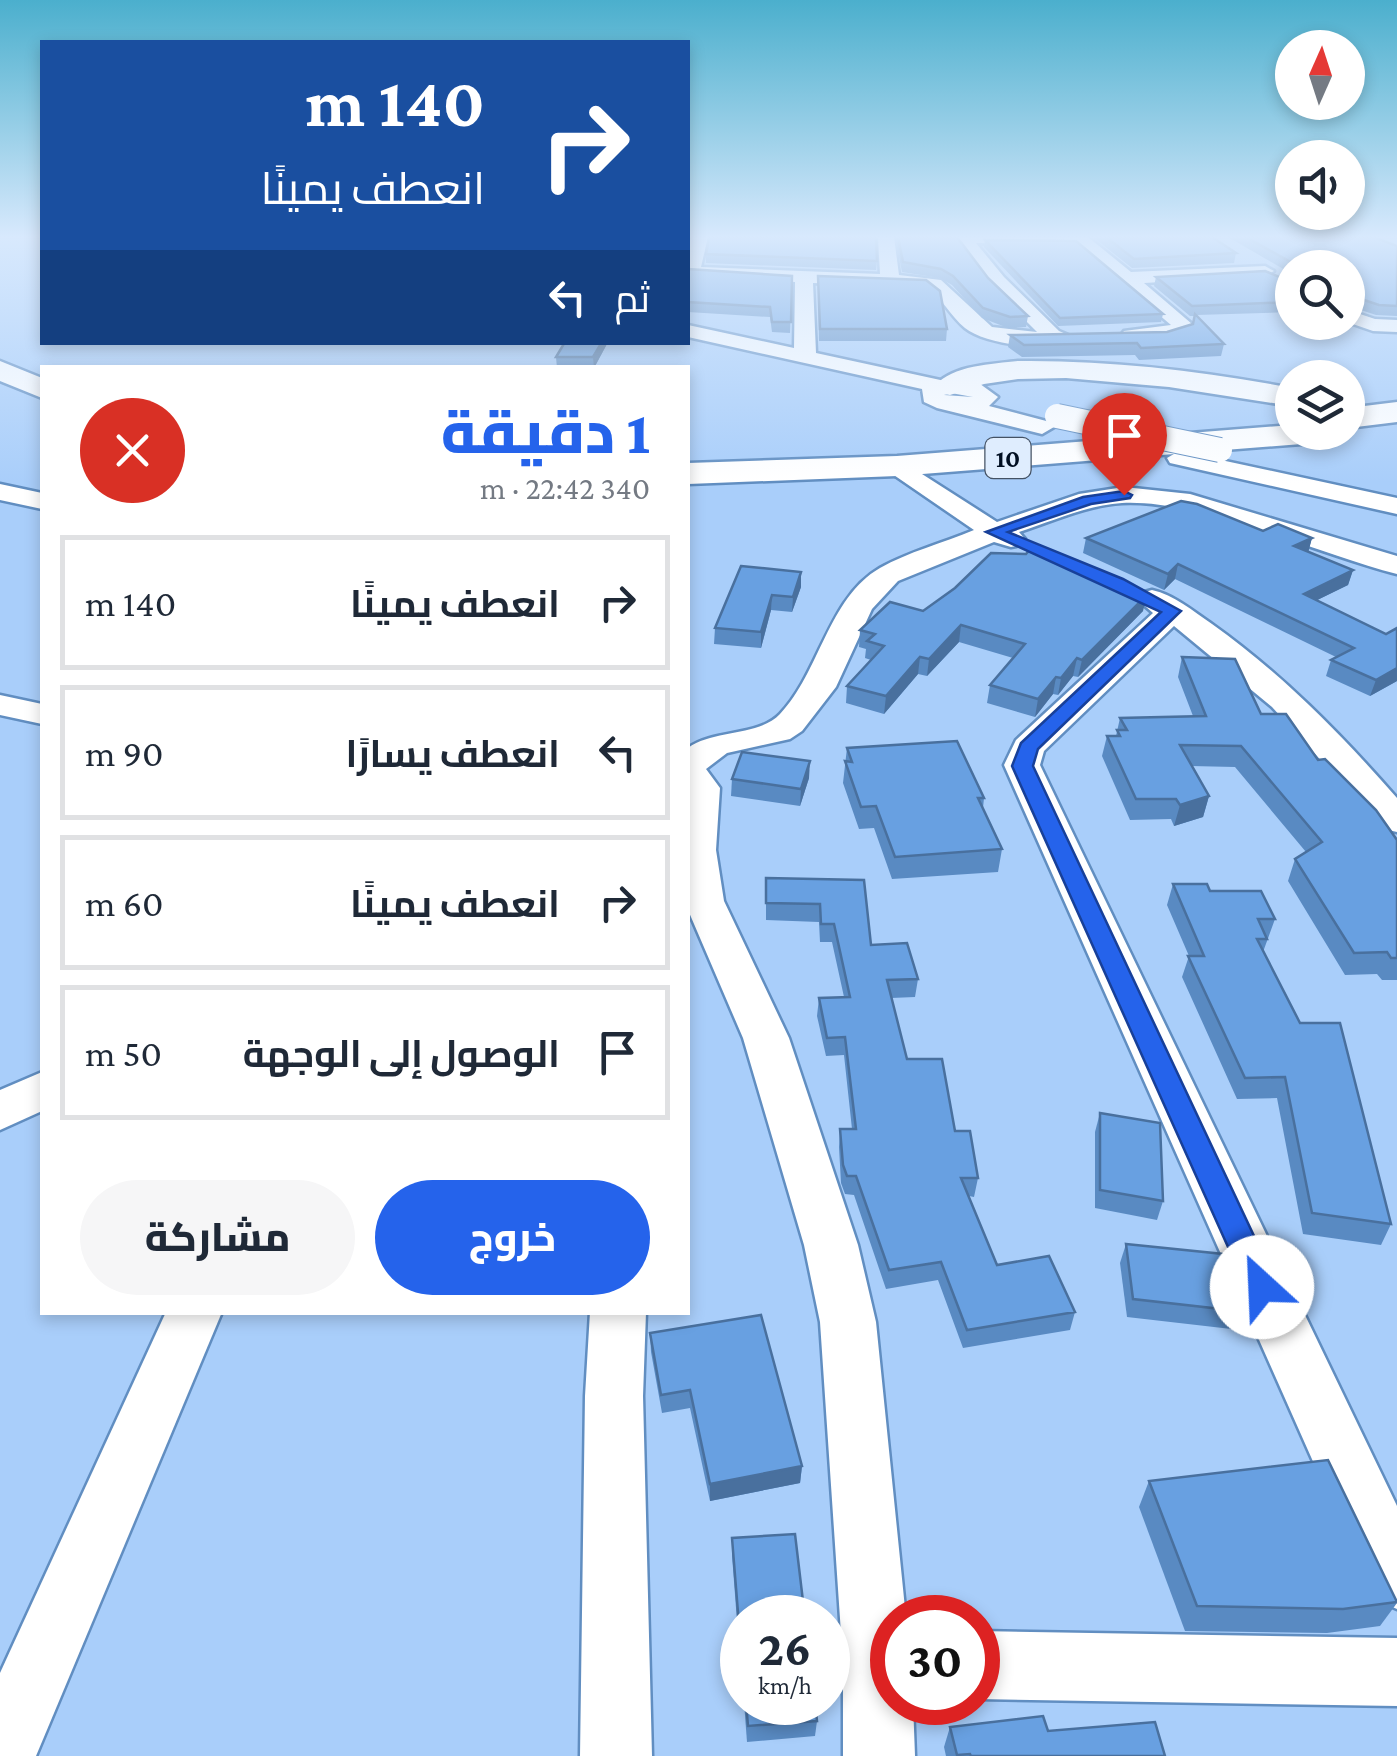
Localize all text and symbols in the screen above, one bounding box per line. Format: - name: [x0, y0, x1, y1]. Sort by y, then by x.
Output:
- north arrow: [1275, 30, 1365, 120]
- map controls: [1275, 30, 1365, 450]
- text: 140 m: [306, 63, 485, 141]
- icon: right: [520, 80, 650, 210]
- button: sound: [1275, 140, 1365, 230]
- text: انعطف يمينًا: [261, 164, 485, 214]
- button: search: [1275, 250, 1365, 340]
- icon: left: [540, 270, 595, 325]
- text: ثم: [615, 278, 650, 320]
- button: layers: [1275, 360, 1365, 450]
- pin: [1082, 393, 1167, 496]
- button: close: [80, 398, 185, 503]
- text: 1 دقيقة: [441, 399, 650, 466]
- icon: arrive: [1097, 408, 1152, 463]
- road number: 10: [986, 438, 1030, 478]
- text: 340 m · 22:42: [480, 470, 650, 506]
- icon: right: [590, 575, 645, 630]
- text: 140 m: [85, 582, 176, 624]
- text: انعطف يمينًا: [350, 583, 560, 625]
- icon: left: [590, 725, 645, 780]
- text: 90 m: [85, 732, 163, 774]
- text: انعطف يسارًا: [345, 733, 560, 775]
- icon: right: [590, 875, 645, 930]
- text: 60 m: [85, 882, 163, 924]
- text: انعطف يمينًا: [350, 883, 560, 925]
- icon: arrive: [590, 1025, 645, 1080]
- text: 50 m: [85, 1032, 162, 1074]
- text: الوصول إلى الوجهة: [243, 1033, 560, 1075]
- button: مشاركة: [80, 1180, 355, 1295]
- button: خروج: [375, 1180, 650, 1295]
- position arrow: [1210, 1235, 1314, 1339]
- speed limit sign: 30: [870, 1595, 1000, 1725]
- text: 26: [759, 1620, 811, 1676]
- text: km/h: [758, 1672, 812, 1699]

